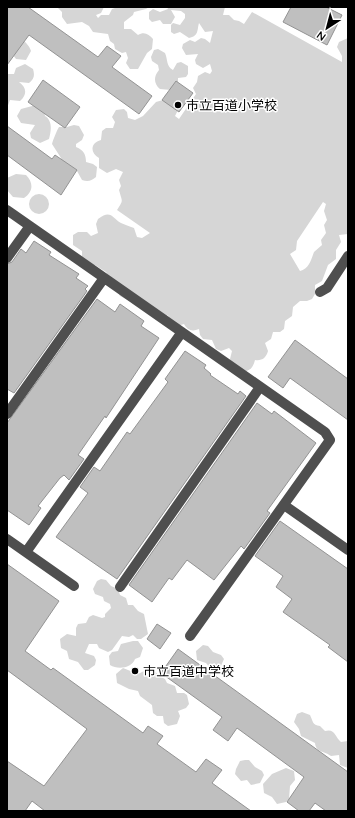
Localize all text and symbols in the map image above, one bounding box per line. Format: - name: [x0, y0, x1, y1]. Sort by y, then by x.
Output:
- north arrow: [307, 8, 347, 48]
- text: N: [314, 28, 329, 44]
- place label: 市立百道小学校: [186, 97, 277, 113]
- marker: 市立百道小学校: [173, 100, 183, 110]
- place label: 市立百道中学校: [143, 663, 234, 679]
- marker: 市立百道中学校: [130, 666, 140, 676]

